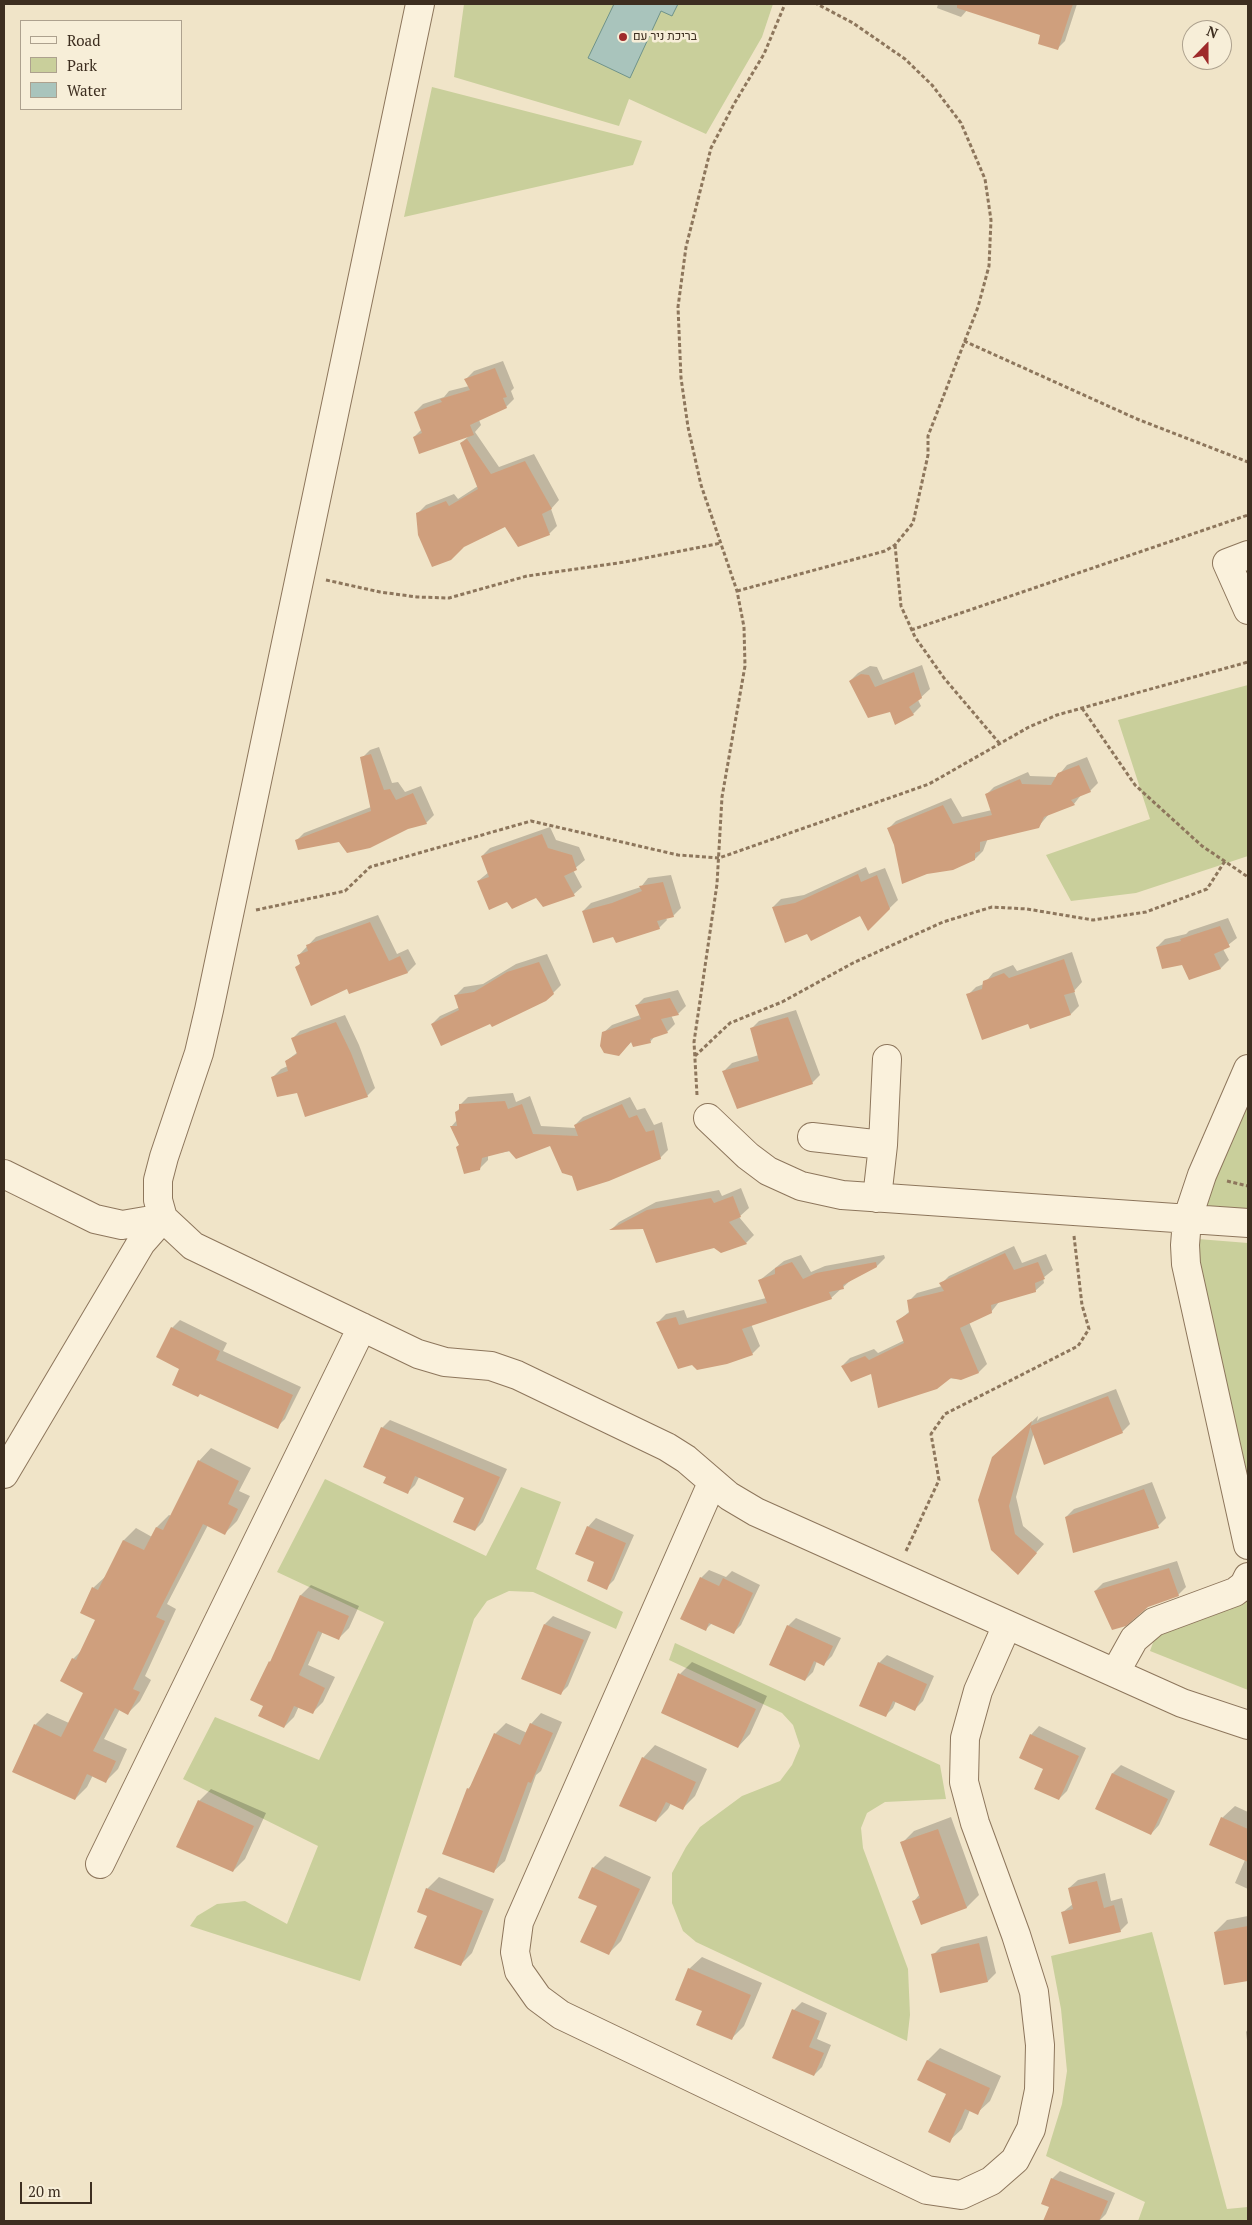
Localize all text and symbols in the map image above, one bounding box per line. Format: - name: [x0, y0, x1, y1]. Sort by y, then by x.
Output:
- legend: [20, 20, 182, 110]
- north arrow: [1182, 20, 1232, 70]
- text: N: [1204, 21, 1221, 42]
- text: Road: [67, 30, 100, 50]
- place label: בריכת ניר עם: [633, 30, 697, 44]
- marker: בריכת ניר עם: [617, 31, 629, 43]
- text: Park: [67, 55, 97, 75]
- text: Water: [67, 80, 106, 100]
- scale bar: [22, 2172, 95, 2204]
- text: 20 m: [28, 2181, 61, 2201]

